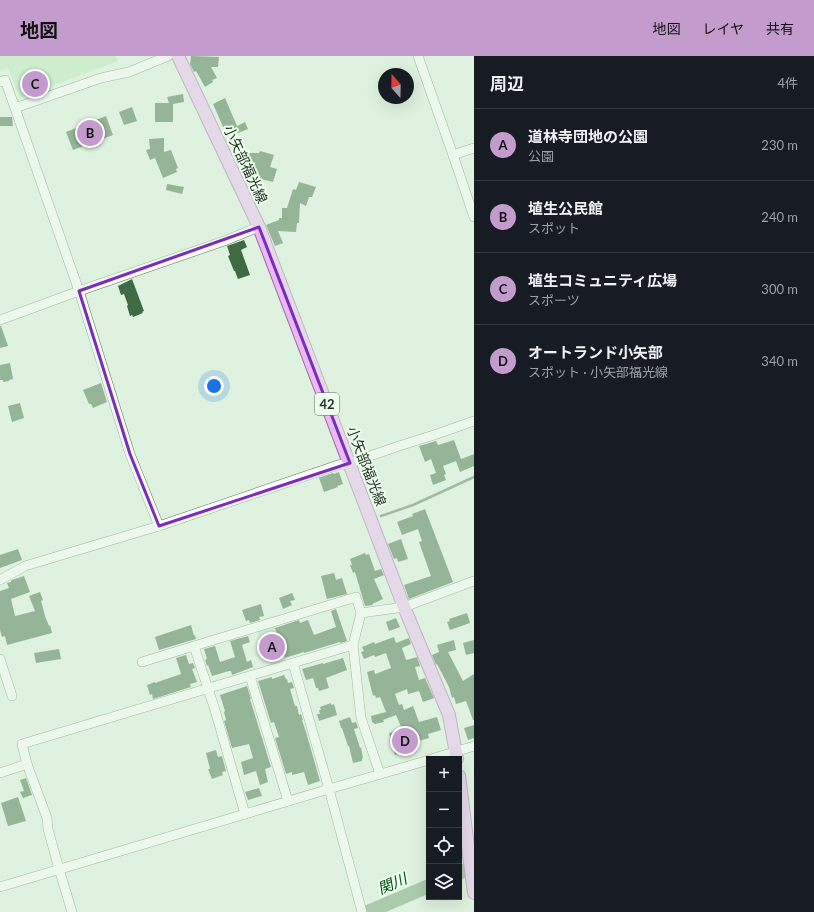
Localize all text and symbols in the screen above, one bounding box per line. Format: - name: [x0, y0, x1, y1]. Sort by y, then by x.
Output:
- text: 地図: [20, 18, 58, 41]
- text: 地図: [652, 20, 680, 37]
- text: レイヤ: [702, 20, 744, 37]
- text: 共有: [766, 20, 794, 37]
- north arrow: [378, 68, 414, 104]
- pin: C: [22, 69, 48, 99]
- text: 周辺: [490, 73, 524, 94]
- text: 4件: [777, 75, 798, 91]
- pin: B: [77, 118, 103, 148]
- street label: 小矢部福光線: [221, 122, 271, 206]
- text: 道林寺団地の公園: [528, 127, 648, 145]
- text: A: [498, 137, 508, 153]
- text: 230 m: [761, 137, 798, 153]
- text: 公園: [528, 148, 554, 164]
- text: 埴生公民館: [528, 199, 603, 217]
- text: B: [499, 209, 507, 225]
- text: 240 m: [761, 209, 798, 225]
- text: スポット: [528, 220, 580, 236]
- text: 埴生コミュニティ広場: [528, 271, 677, 289]
- text: C: [499, 281, 507, 297]
- text: 300 m: [761, 281, 798, 297]
- text: スポーツ: [528, 292, 580, 308]
- text: オートランド小矢部: [528, 343, 663, 361]
- text: D: [498, 353, 508, 369]
- text: 340 m: [761, 353, 798, 369]
- text: スポット · 小矢部福光線: [528, 364, 668, 380]
- your location: [204, 376, 224, 396]
- road number: 42: [315, 393, 339, 415]
- street label: 小矢部福光線: [344, 424, 390, 508]
- pin: A: [259, 632, 285, 662]
- pin: D: [392, 726, 418, 756]
- map controls: [426, 756, 462, 900]
- button: +: [426, 756, 462, 792]
- button: −: [426, 792, 462, 828]
- button: locate: [426, 828, 462, 864]
- button: layers: [426, 864, 462, 900]
- water label: 関川: [375, 868, 411, 897]

